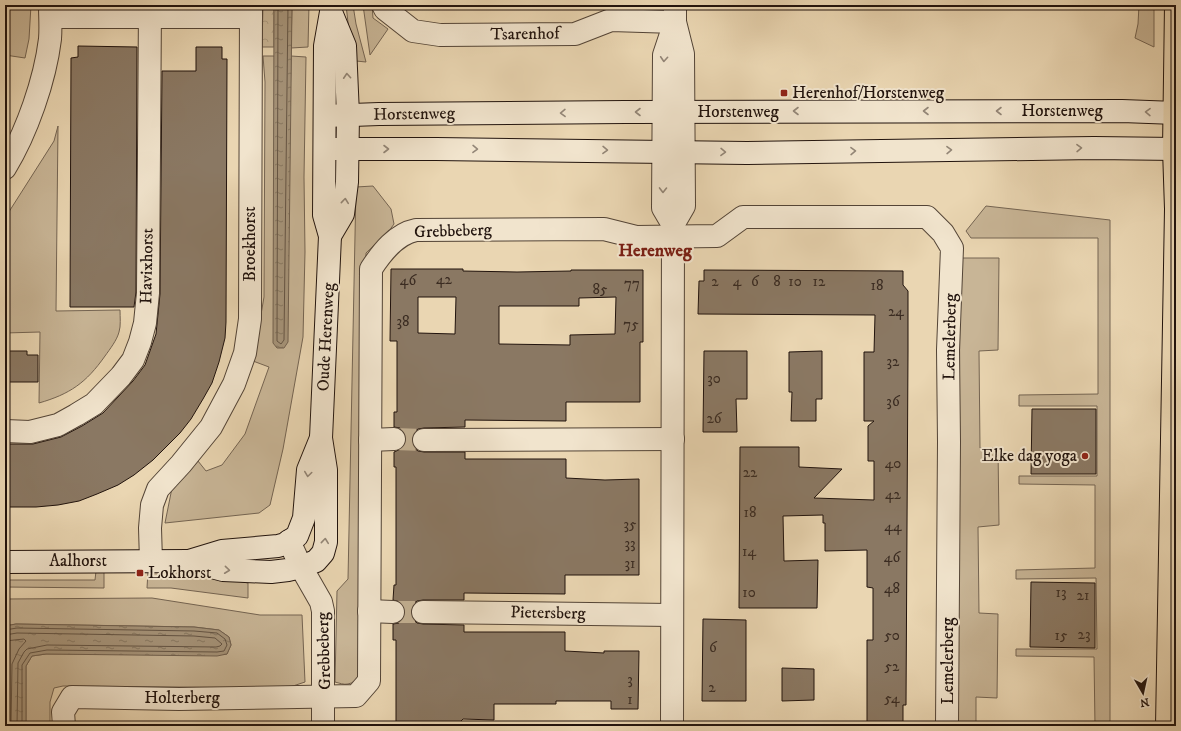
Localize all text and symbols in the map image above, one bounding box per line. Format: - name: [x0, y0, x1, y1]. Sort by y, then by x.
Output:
- street label: Tsarenhof: [490, 22, 562, 46]
- one-way arrow: [659, 56, 668, 62]
- one-way arrow: [342, 73, 351, 79]
- place label: Herenhof/Horstenweg: [792, 82, 945, 104]
- marker: Herenhof/Horstenweg: [779, 88, 789, 98]
- street label: Horstenweg: [1021, 100, 1104, 122]
- street label: Horstenweg: [697, 101, 780, 123]
- street label: Horstenweg: [373, 102, 456, 126]
- one-way arrow: [793, 107, 799, 115]
- one-way arrow: [923, 107, 929, 115]
- one-way arrow: [996, 107, 1002, 115]
- one-way arrow: [635, 108, 641, 116]
- one-way arrow: [1145, 108, 1151, 116]
- one-way arrow: [560, 109, 566, 117]
- one-way arrow: [1076, 144, 1082, 152]
- one-way arrow: [383, 145, 389, 153]
- one-way arrow: [472, 145, 478, 153]
- one-way arrow: [602, 146, 608, 154]
- one-way arrow: [946, 146, 952, 154]
- one-way arrow: [850, 147, 856, 155]
- one-way arrow: [720, 148, 726, 156]
- one-way arrow: [659, 187, 667, 193]
- one-way arrow: [340, 198, 349, 204]
- street label: Broekhorst: [239, 206, 261, 282]
- street label: Grebbeberg: [414, 219, 493, 243]
- street label: Havixhorst: [135, 227, 159, 304]
- district label: Herenweg: [618, 240, 693, 262]
- house number: 42: [436, 270, 453, 289]
- house number: 46: [400, 271, 417, 290]
- house number: 2: [711, 272, 719, 291]
- house number: 4: [733, 272, 742, 291]
- house number: 6: [751, 272, 760, 291]
- house number: 8: [773, 272, 781, 291]
- house number: 10: [788, 272, 802, 291]
- house number: 12: [813, 272, 826, 291]
- house number: 77: [624, 274, 640, 293]
- house number: 18: [870, 276, 884, 295]
- house number: 85: [593, 280, 608, 299]
- street label: Oude Herenweg: [312, 281, 340, 392]
- street label: Lemelerberg: [938, 293, 962, 381]
- house number: 24: [888, 302, 904, 321]
- house number: 38: [396, 312, 410, 331]
- house number: 75: [623, 315, 639, 334]
- house number: 32: [887, 352, 900, 371]
- house number: 30: [707, 369, 721, 388]
- house number: 36: [886, 392, 901, 411]
- house number: 26: [706, 409, 723, 428]
- place label: Elke dag yoga: [982, 445, 1078, 467]
- marker: Elke dag yoga: [1080, 451, 1090, 461]
- house number: 40: [885, 454, 901, 473]
- house number: 22: [743, 463, 758, 482]
- one-way arrow: [304, 471, 313, 477]
- house number: 42: [885, 485, 902, 504]
- house number: 18: [743, 503, 757, 522]
- house number: 35: [623, 515, 637, 534]
- house number: 44: [884, 517, 902, 536]
- house number: 33: [624, 534, 636, 553]
- one-way arrow: [320, 538, 329, 544]
- house number: 14: [742, 542, 756, 561]
- house number: 46: [884, 548, 901, 567]
- street label: Aalhorst: [49, 550, 107, 572]
- house number: 31: [624, 554, 636, 573]
- place label: Lokhorst: [148, 562, 212, 584]
- one-way arrow: [223, 565, 230, 574]
- marker: Lokhorst: [135, 568, 145, 578]
- house number: 48: [884, 579, 900, 598]
- house number: 10: [742, 583, 756, 602]
- house number: 13: [1055, 583, 1067, 602]
- house number: 21: [1077, 586, 1089, 605]
- street label: Pietersberg: [510, 601, 587, 625]
- street label: Grebbeberg: [312, 611, 336, 690]
- street label: Lemelerberg: [937, 617, 959, 705]
- house number: 23: [1078, 625, 1090, 644]
- house number: 50: [884, 626, 900, 645]
- house number: 15: [1055, 626, 1068, 645]
- house number: 6: [709, 638, 718, 657]
- house number: 52: [885, 657, 900, 676]
- house number: 3: [627, 670, 633, 689]
- north arrow: [1123, 673, 1163, 713]
- house number: 2: [708, 678, 716, 697]
- street label: Holterberg: [144, 687, 221, 709]
- house number: 54: [884, 689, 900, 708]
- house number: 1: [627, 690, 633, 709]
- text: N: [1139, 694, 1150, 710]

